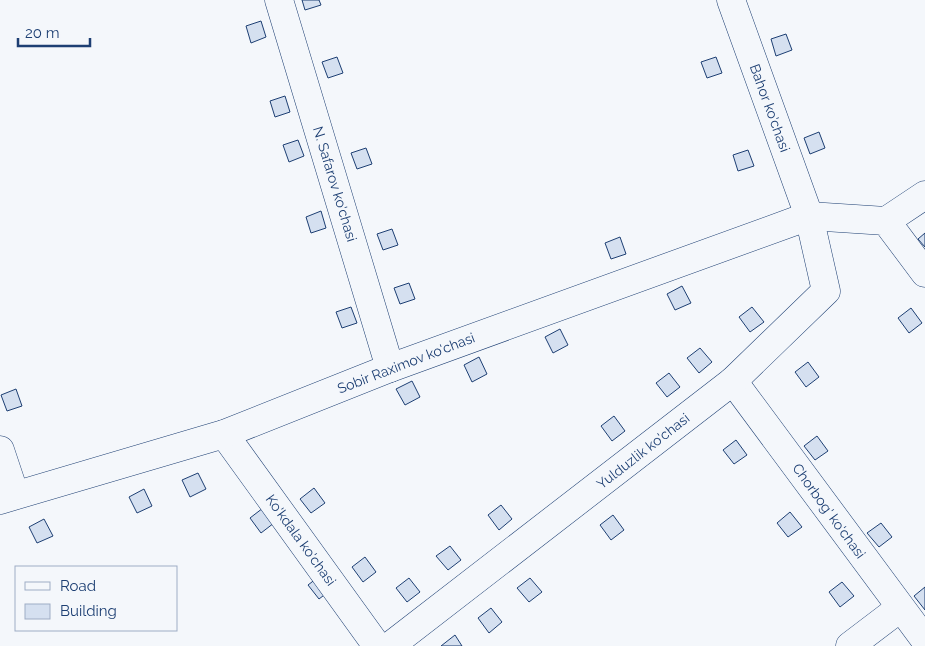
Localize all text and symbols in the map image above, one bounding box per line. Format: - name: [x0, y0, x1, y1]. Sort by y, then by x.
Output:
- scale bar: [18, 15, 90, 47]
- text: 20 m: [25, 24, 60, 42]
- street label: Bahor ko'chasi: [747, 62, 793, 154]
- street label: N. Safarov ko'chasi: [310, 125, 360, 243]
- street label: Sobir Raximov ko'chasi: [335, 329, 477, 397]
- street label: Yulduzlik ko'chasi: [594, 410, 692, 492]
- street label: Chorbog' ko'chasi: [789, 460, 869, 562]
- street label: Ko'kdala ko'chasi: [263, 491, 339, 589]
- legend: [15, 566, 178, 631]
- text: Road: [60, 577, 96, 595]
- text: Building: [60, 602, 117, 620]

